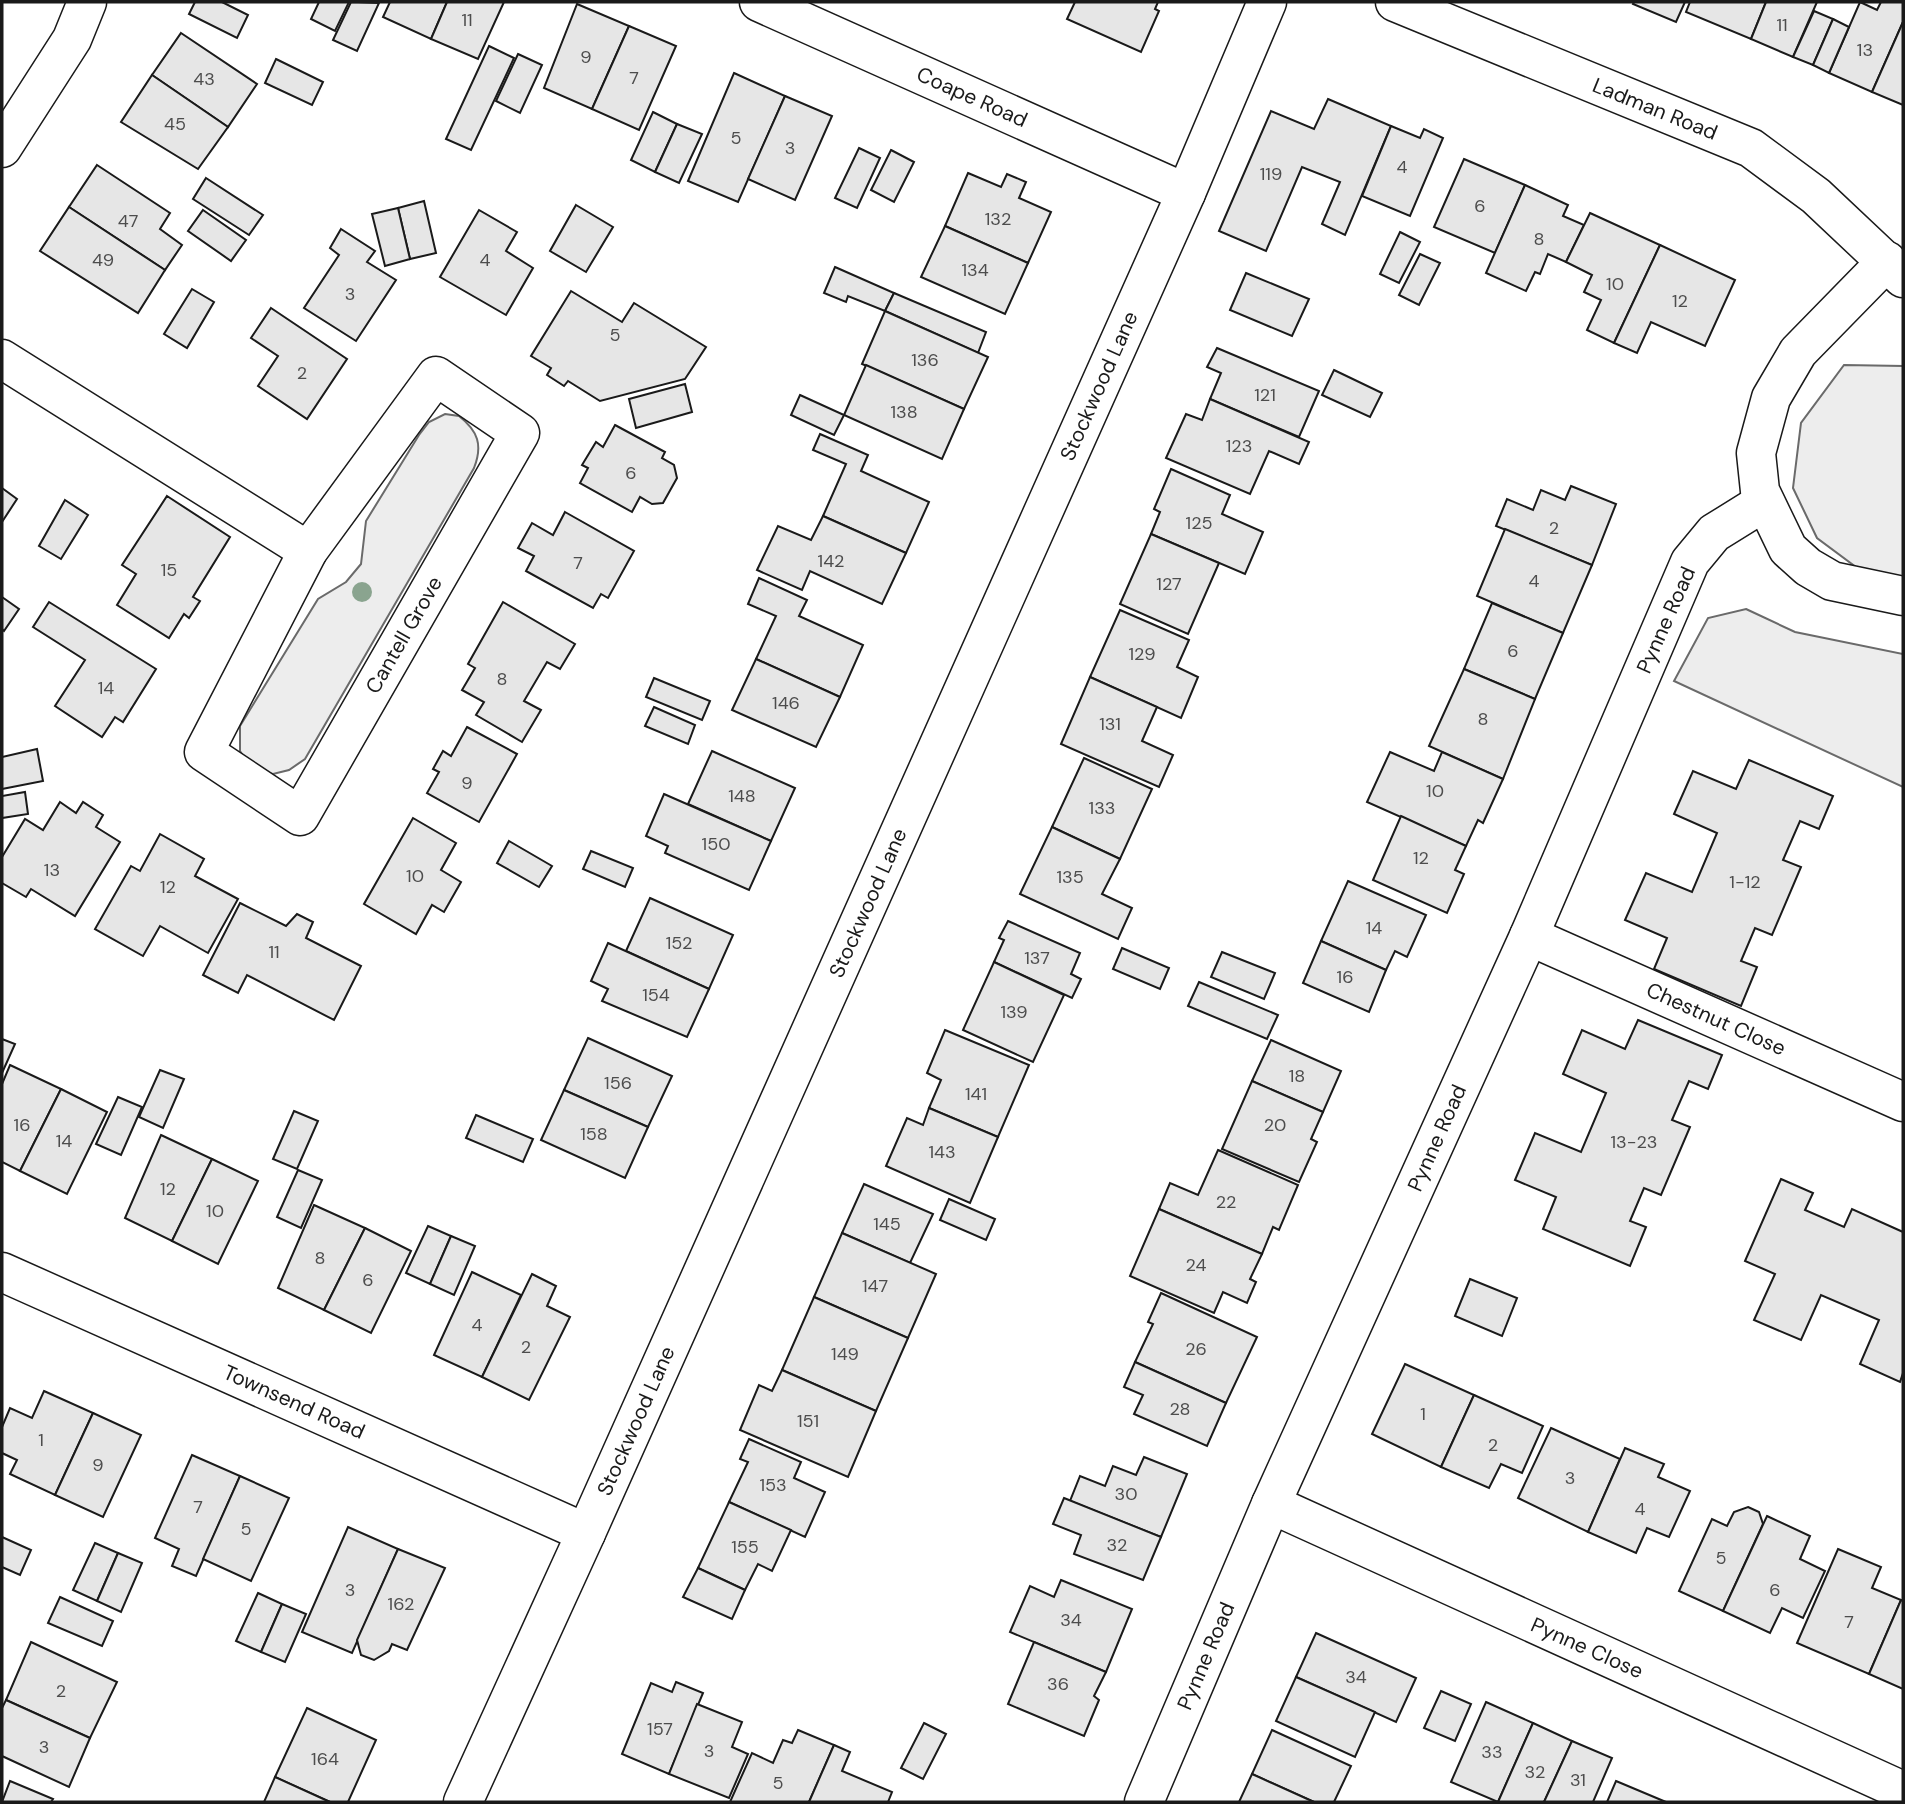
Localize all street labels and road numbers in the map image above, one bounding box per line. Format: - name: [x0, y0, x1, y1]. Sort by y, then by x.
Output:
- street label: Coape Road: [912, 60, 1032, 134]
- street label: Ladman Road: [1588, 71, 1722, 147]
- street label: Stockwood Lane: [1053, 307, 1145, 465]
- street label: Pynne Road: [1630, 562, 1702, 678]
- street label: Cantell Grove: [359, 571, 449, 699]
- street label: Stockwood Lane: [822, 824, 914, 982]
- street label: Chestnut Close: [1642, 976, 1790, 1062]
- street label: Pynne Road: [1401, 1080, 1473, 1196]
- street label: Stockwood Lane: [590, 1342, 682, 1500]
- street label: Townsend Road: [219, 1358, 369, 1446]
- street label: Pynne Road: [1171, 1598, 1241, 1714]
- street label: Pynne Close: [1526, 1611, 1648, 1685]

